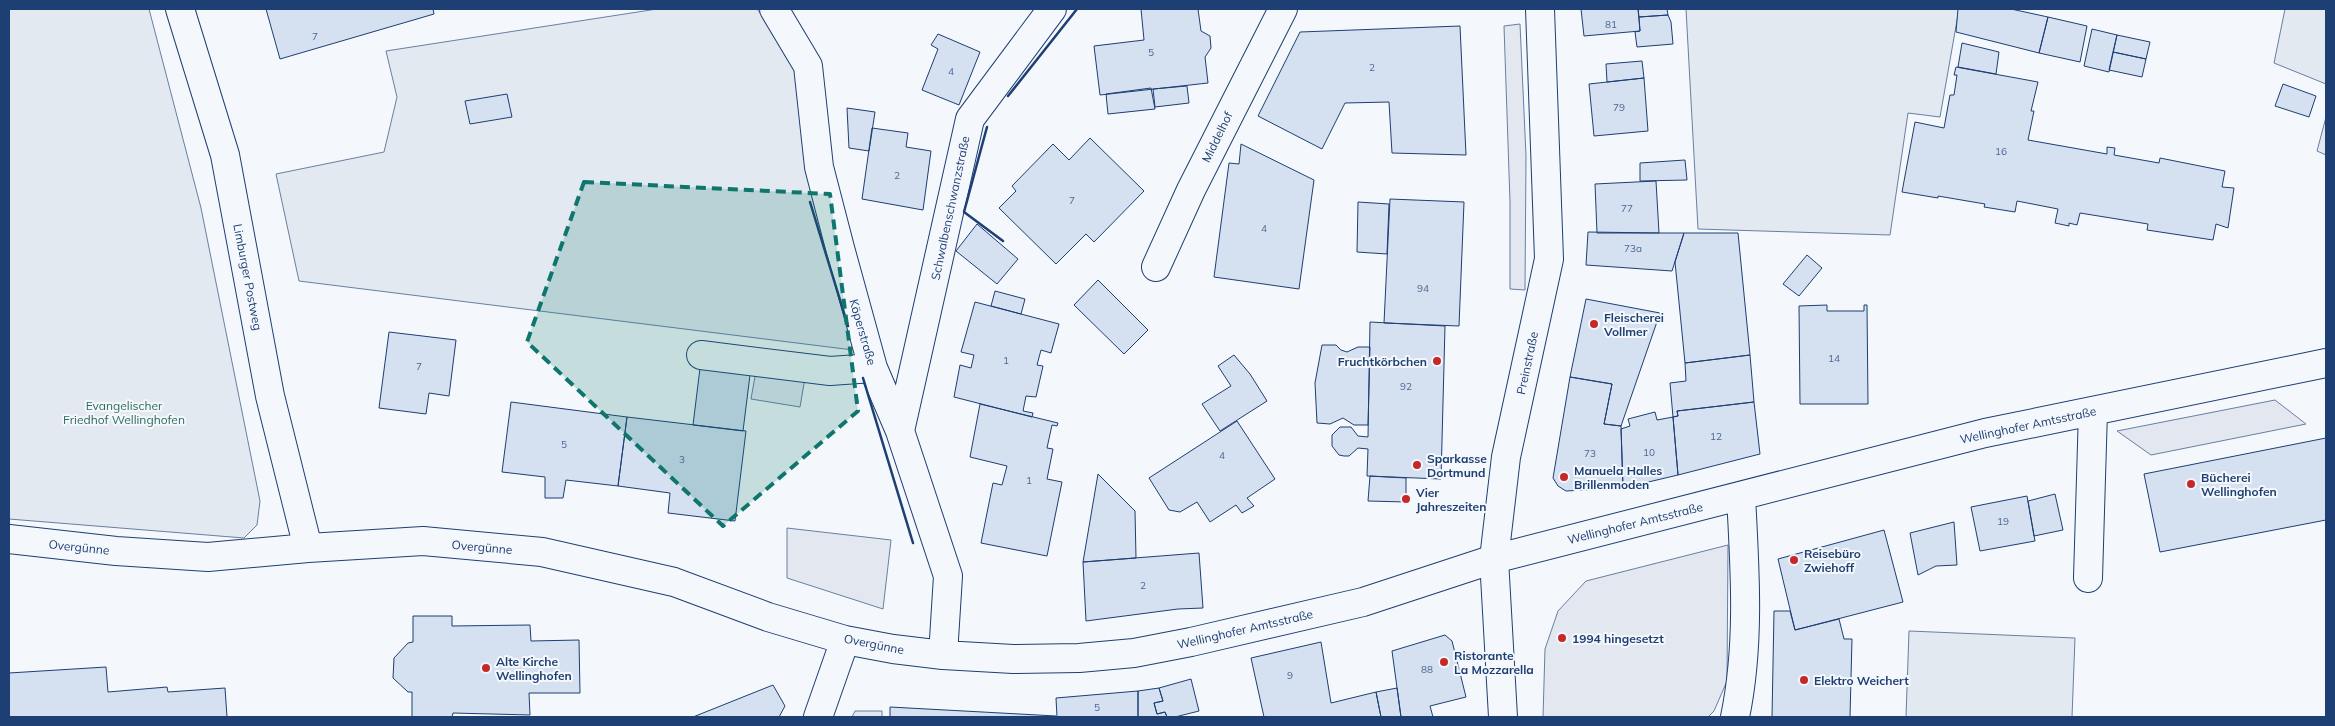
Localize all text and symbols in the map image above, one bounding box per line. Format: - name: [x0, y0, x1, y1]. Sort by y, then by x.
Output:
- house number: 81: [1605, 18, 1617, 31]
- house number: 7: [312, 30, 318, 43]
- house number: 5: [1148, 46, 1154, 59]
- house number: 2: [1369, 61, 1375, 74]
- house number: 4: [948, 65, 954, 78]
- house number: 79: [1613, 101, 1625, 114]
- street label: Middelhof: [1198, 108, 1236, 165]
- street label: Schwalbenschwanzstraße: [927, 135, 973, 281]
- house number: 16: [1995, 145, 2007, 158]
- house number: 2: [894, 169, 900, 182]
- house number: 7: [1069, 194, 1075, 207]
- house number: 77: [1621, 202, 1633, 215]
- street label: Limburger Postweg: [230, 222, 266, 332]
- house number: 4: [1261, 222, 1267, 235]
- house number: 73a: [1624, 242, 1642, 255]
- house number: 94: [1417, 282, 1429, 295]
- street label: Köperstraße: [846, 297, 880, 367]
- place label: Fleischerei Vollmer: [1603, 310, 1664, 339]
- marker: Fleischerei Vollmer: [1588, 318, 1600, 330]
- street label: Preinstraße: [1513, 330, 1541, 396]
- house number: 14: [1828, 352, 1840, 365]
- house number: 1: [1003, 354, 1009, 367]
- place label: Fruchtkörbchen: [1338, 354, 1427, 369]
- marker: Fruchtkörbchen: [1431, 355, 1443, 367]
- house number: 7: [416, 360, 422, 373]
- house number: 92: [1400, 380, 1412, 393]
- park label: Evangelischer Friedhof Wellinghofen: [63, 398, 185, 427]
- street label: Wellinghofer Amtsstraße: [1958, 403, 2098, 447]
- house number: 12: [1710, 430, 1722, 443]
- house number: 5: [561, 438, 567, 451]
- house number: 10: [1643, 446, 1655, 459]
- house number: 73: [1584, 447, 1596, 460]
- house number: 4: [1219, 449, 1225, 462]
- place label: Sparkasse Dortmund: [1427, 451, 1487, 480]
- house number: 3: [679, 453, 685, 466]
- marker: Sparkasse Dortmund: [1411, 459, 1423, 471]
- place label: Manuela Halles Brillenmoden: [1574, 463, 1662, 492]
- place label: Bücherei Wellinghofen: [2201, 470, 2277, 499]
- marker: Manuela Halles Brillenmoden: [1558, 471, 1570, 483]
- house number: 1: [1026, 474, 1032, 487]
- marker: Bücherei Wellinghofen: [2185, 478, 2197, 490]
- place label: Vier Jahreszeiten: [1415, 485, 1486, 514]
- marker: Vier Jahreszeiten: [1400, 493, 1412, 505]
- street label: Wellinghofer Amtsstraße: [1566, 499, 1704, 547]
- house number: 19: [1997, 515, 2009, 528]
- street label: Overgünne: [48, 536, 110, 558]
- street label: Overgünne: [451, 537, 513, 557]
- place label: Reisebüro Zwiehoff: [1804, 546, 1861, 575]
- marker: Reisebüro Zwiehoff: [1788, 554, 1800, 566]
- house number: 2: [1140, 579, 1146, 592]
- street label: Wellinghofer Amtsstraße: [1176, 606, 1314, 652]
- street label: Overgünne: [843, 631, 905, 657]
- place label: 1994 hingesetzt: [1572, 631, 1664, 646]
- marker: 1994 hingesetzt: [1556, 632, 1568, 644]
- place label: Ristorante La Mozzarella: [1454, 648, 1534, 677]
- place label: Alte Kirche Wellinghofen: [496, 654, 572, 683]
- marker: Ristorante La Mozzarella: [1438, 656, 1450, 668]
- marker: Alte Kirche Wellinghofen: [480, 662, 492, 674]
- house number: 88: [1421, 663, 1433, 676]
- house number: 9: [1287, 669, 1293, 682]
- place label: Elektro Weichert: [1814, 673, 1909, 688]
- marker: Elektro Weichert: [1798, 674, 1810, 686]
- house number: 5: [1094, 701, 1100, 714]

